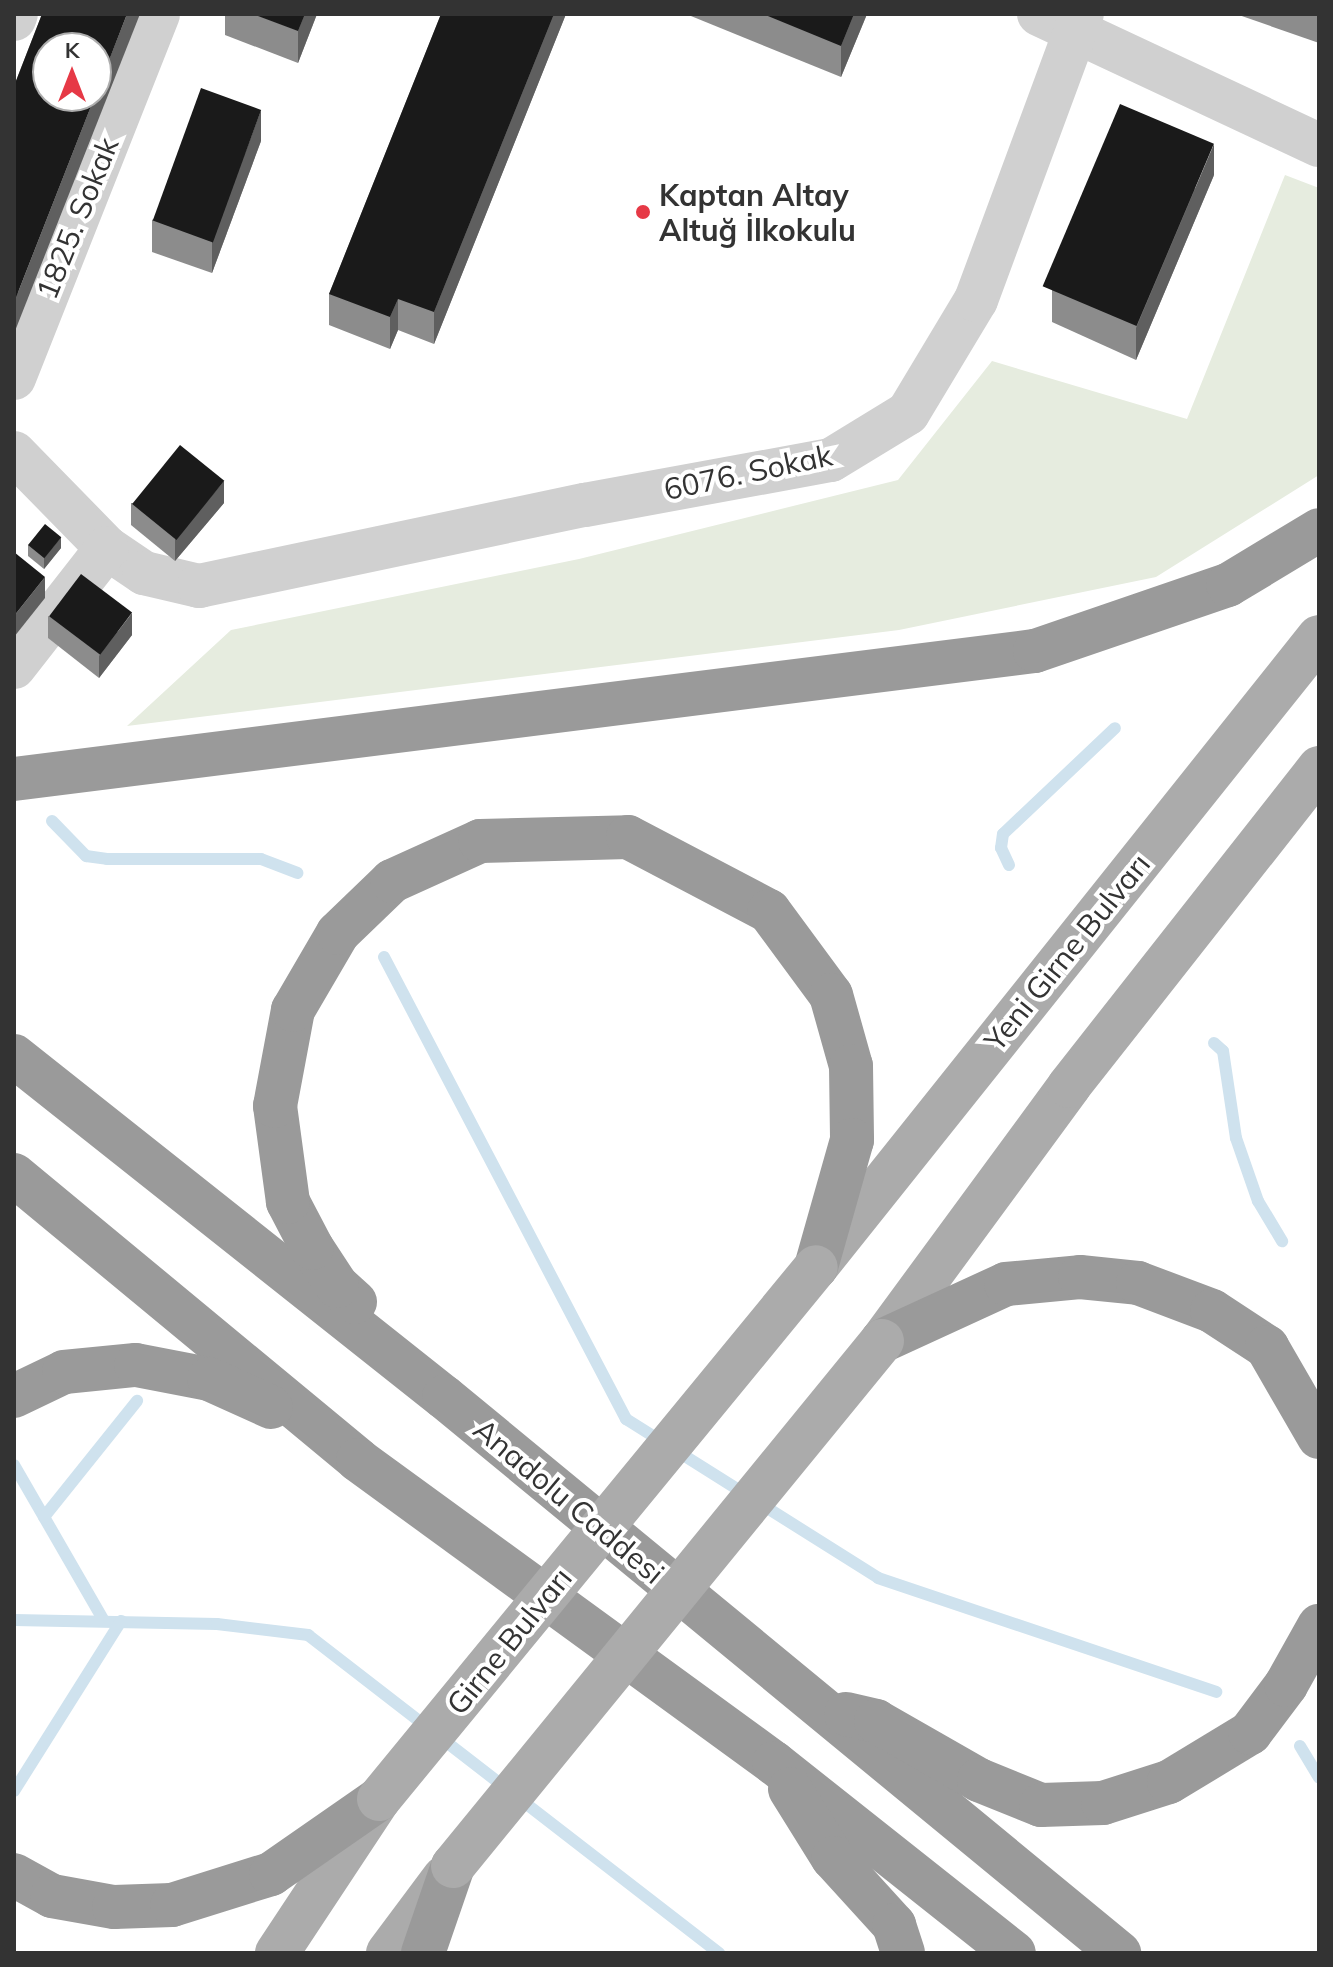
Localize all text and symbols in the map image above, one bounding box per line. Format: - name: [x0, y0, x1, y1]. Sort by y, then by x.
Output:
- north arrow: [32, 32, 112, 112]
- text: K: [65, 36, 79, 64]
- street label: 1825. Sokak: [28, 132, 126, 304]
- place label: Kaptan Altay Altuğ İlkokulu: [659, 177, 856, 248]
- marker: Kaptan Altay Altuğ İlkokulu: [634, 203, 652, 221]
- street label: 6076. Sokak: [661, 437, 835, 507]
- street label: Yeni Girne Bulvarı: [977, 846, 1157, 1058]
- street label: Anadolu Caddesi: [466, 1411, 672, 1591]
- street label: Girne Bulvarı: [439, 1560, 579, 1722]

